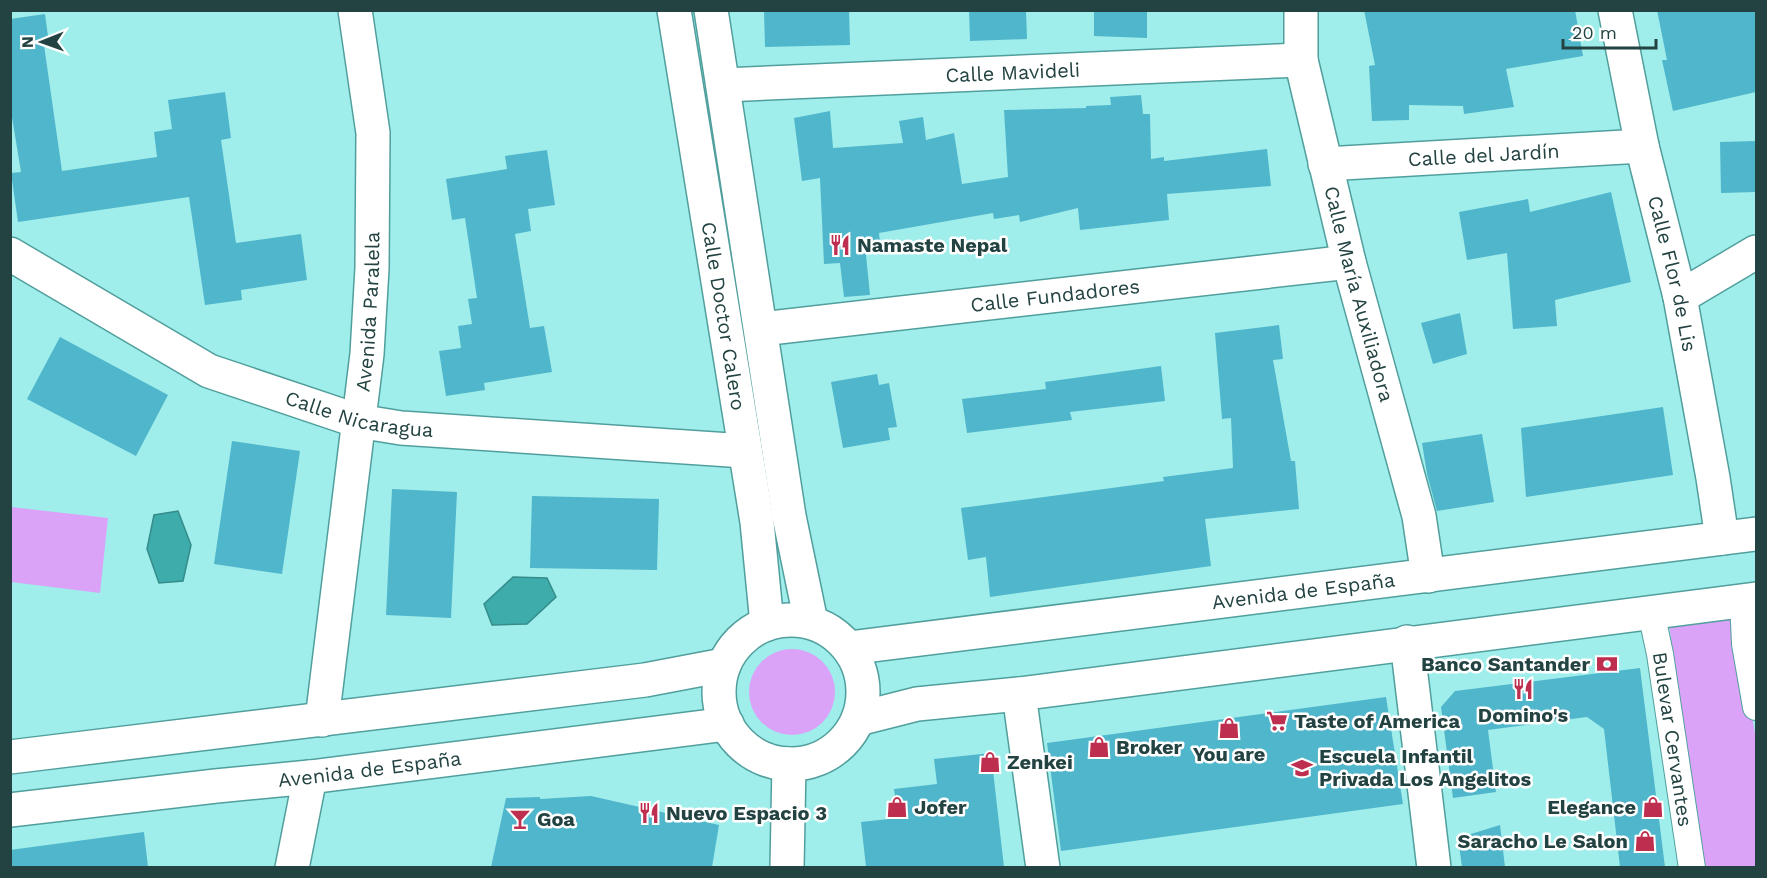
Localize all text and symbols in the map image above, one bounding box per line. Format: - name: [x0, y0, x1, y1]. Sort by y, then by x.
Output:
- north arrow: [12, 12, 72, 72]
- scale bar: [1563, 12, 1656, 50]
- text: 20 m: [1572, 22, 1617, 43]
- text: N: [18, 36, 37, 48]
- street label: Calle Mavideli: [945, 58, 1081, 87]
- street label: Calle del Jardín: [1407, 139, 1560, 171]
- street label: Calle María Auxiliadora: [1319, 184, 1399, 405]
- street label: Calle Flor de Lis: [1643, 193, 1702, 354]
- street label: Calle Doctor Calero: [696, 220, 751, 412]
- street label: Avenida Paralela: [350, 232, 384, 393]
- restaurant icon: Namaste Nepal: [828, 233, 852, 257]
- place label: Namaste Nepal: [857, 233, 1008, 257]
- street label: Calle Fundadores: [969, 274, 1141, 317]
- street label: Calle Nicaragua: [282, 385, 434, 442]
- street label: Avenida de España: [1210, 567, 1396, 614]
- street label: Bulevar Cervantes: [1648, 650, 1698, 828]
- place label: Banco Santander: [1421, 652, 1590, 676]
- bank icon: Banco Santander: [1595, 652, 1619, 676]
- restaurant icon: Domino's: [1511, 677, 1535, 701]
- place label: Domino's: [1478, 703, 1569, 727]
- supermarket icon: Taste of America: [1265, 709, 1289, 733]
- place label: Taste of America: [1294, 709, 1460, 733]
- shop icon: You are: [1217, 716, 1241, 740]
- shop icon: Broker: [1087, 735, 1111, 759]
- place label: Broker: [1116, 735, 1183, 759]
- place label: You are: [1193, 742, 1265, 766]
- place label: Escuela Infantil Privada Los Angelitos: [1319, 744, 1532, 791]
- street label: Avenida de España: [277, 746, 463, 792]
- shop icon: Zenkei: [978, 750, 1002, 774]
- place label: Zenkei: [1007, 750, 1073, 774]
- school or university icon: Escuela Infantil Privada Los Angelitos: [1290, 756, 1314, 780]
- shop icon: Jofer: [885, 795, 909, 819]
- place label: Jofer: [914, 795, 967, 819]
- place label: Elegance: [1547, 795, 1636, 819]
- shop icon: Elegance: [1641, 795, 1665, 819]
- restaurant icon: Nuevo Espacio 3: [637, 801, 661, 825]
- place label: Nuevo Espacio 3: [666, 801, 827, 825]
- bar icon: Goa: [508, 807, 532, 831]
- place label: Goa: [537, 807, 575, 831]
- place label: Saracho Le Salon: [1458, 829, 1628, 853]
- shop icon: Saracho Le Salon: [1633, 829, 1657, 853]

